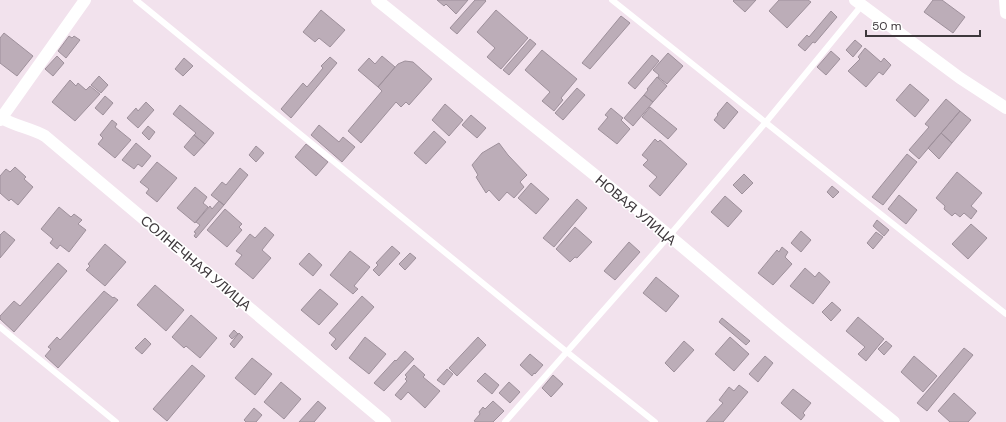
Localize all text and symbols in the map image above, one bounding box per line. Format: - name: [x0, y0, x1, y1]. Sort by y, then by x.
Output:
- scale bar: [866, 12, 980, 38]
- text: 50 m: [872, 18, 901, 34]
- street label: НОВАЯ УЛИЦА: [592, 171, 681, 250]
- street label: СОЛНЕЧНАЯ УЛИЦА: [137, 211, 256, 315]

